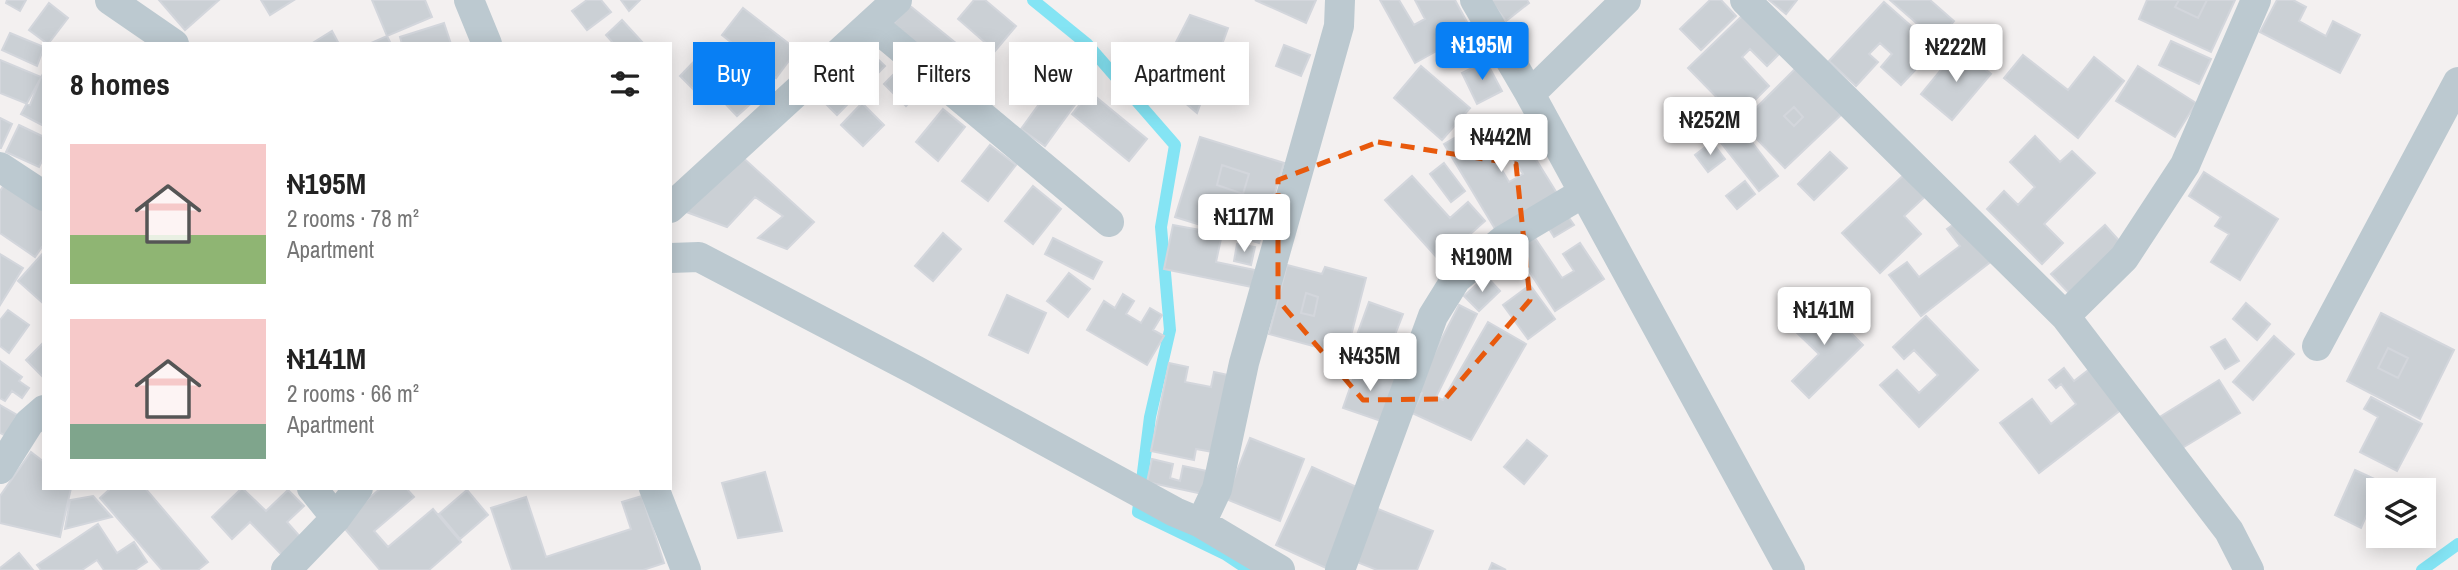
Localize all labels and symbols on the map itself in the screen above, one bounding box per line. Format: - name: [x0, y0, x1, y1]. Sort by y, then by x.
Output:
- pin: ₦195M: [1433, 22, 1531, 82]
- pin: ₦222M: [1907, 24, 2005, 84]
- pin: ₦252M: [1661, 97, 1759, 157]
- pin: ₦442M: [1452, 114, 1550, 174]
- pin: ₦117M: [1195, 194, 1293, 254]
- pin: ₦190M: [1433, 234, 1531, 294]
- pin: ₦141M: [1775, 288, 1873, 347]
- pin: ₦435M: [1321, 334, 1419, 393]

